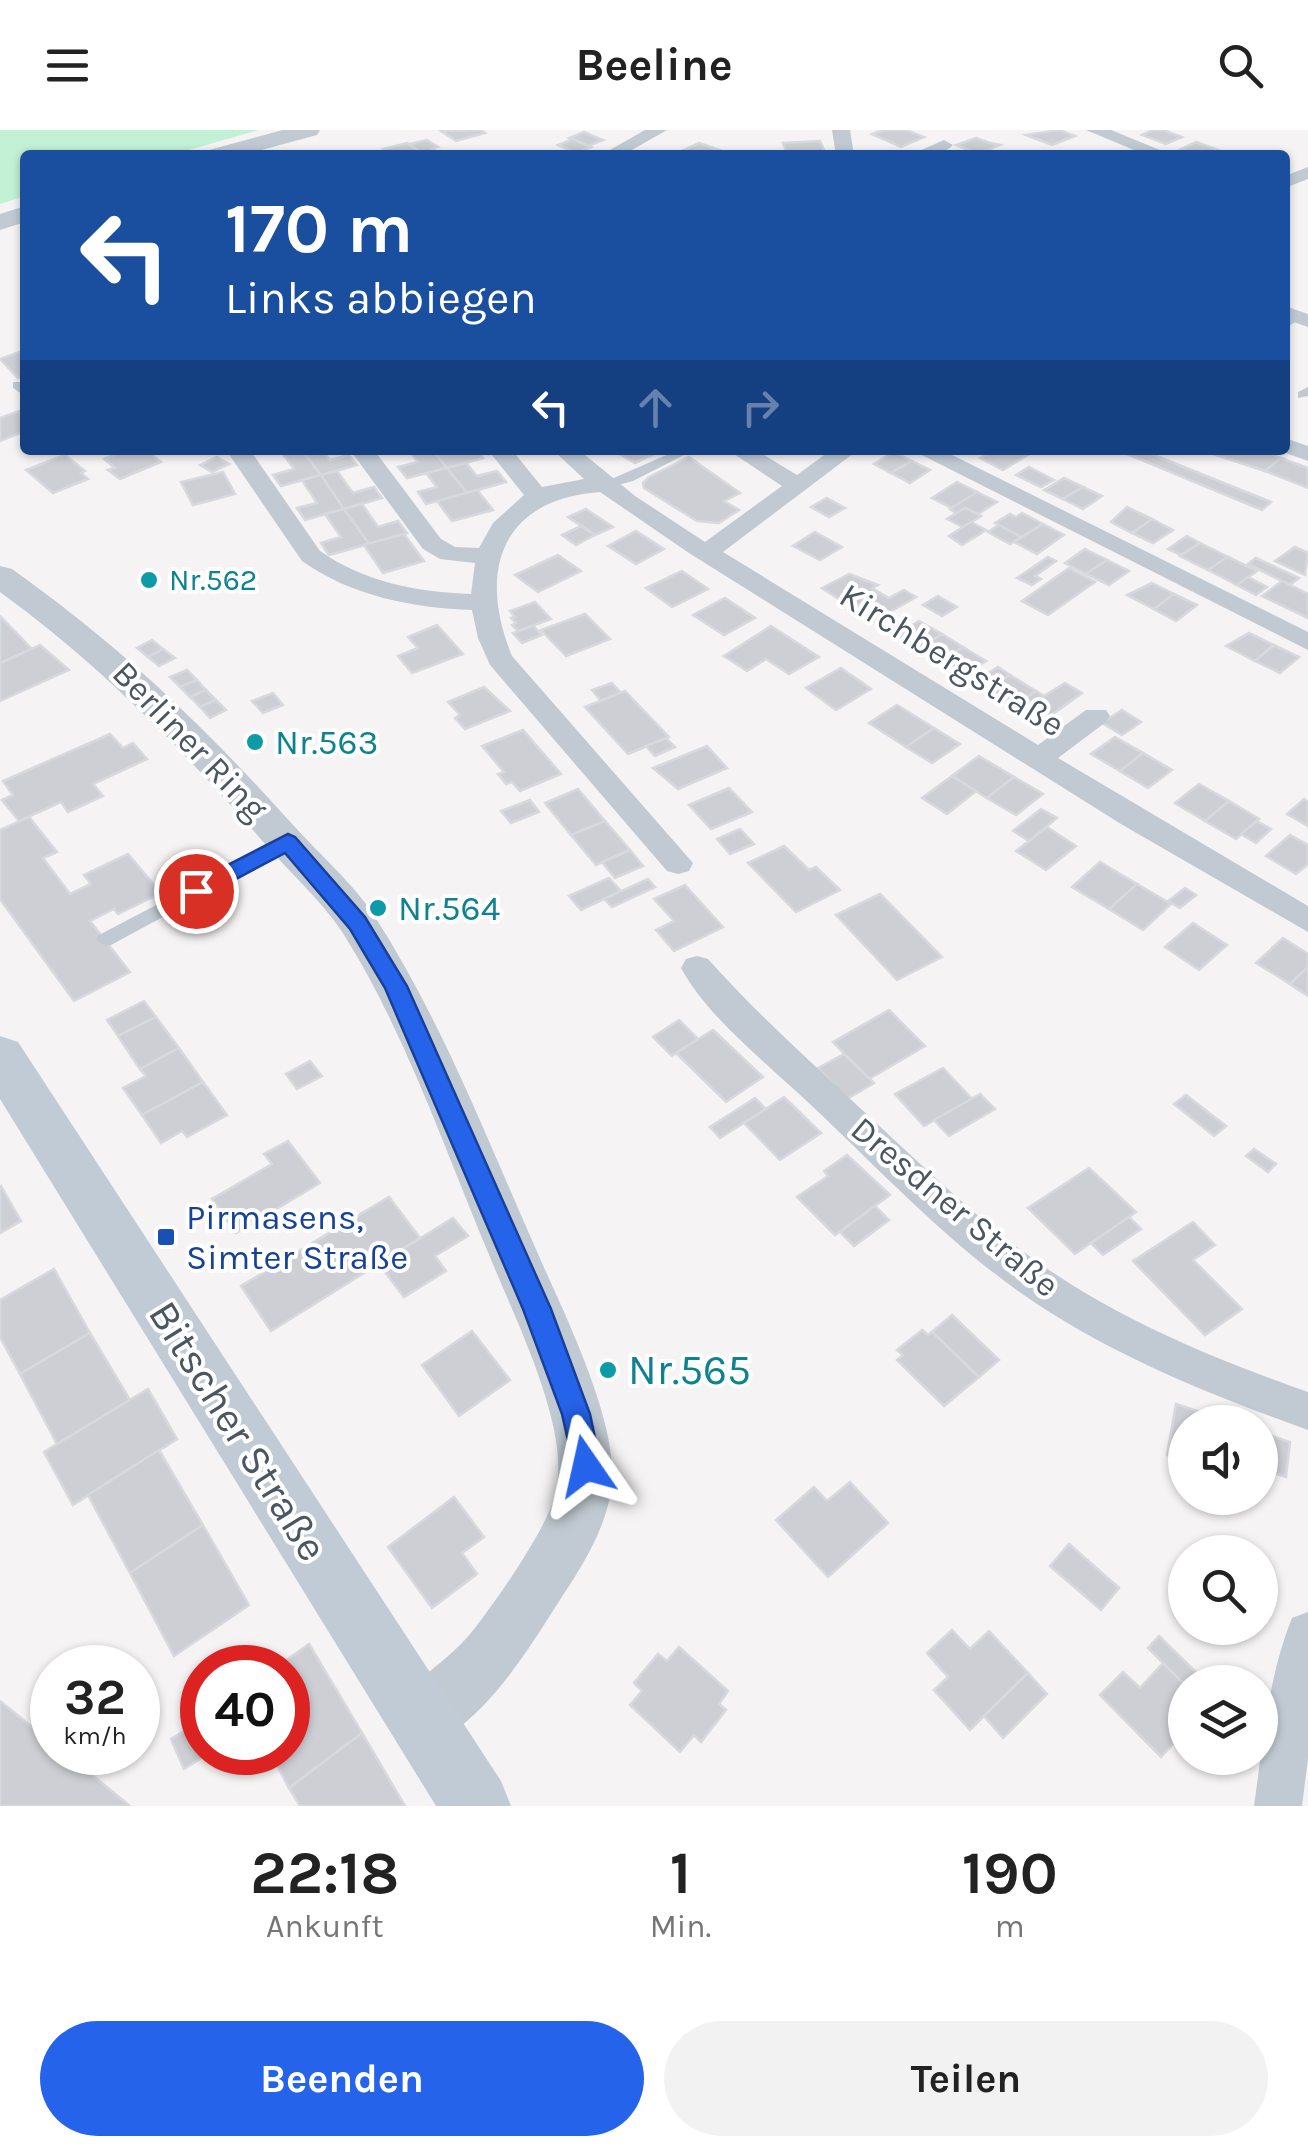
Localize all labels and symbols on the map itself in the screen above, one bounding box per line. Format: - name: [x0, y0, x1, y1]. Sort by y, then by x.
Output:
- place label: Nr.562: [169, 562, 257, 598]
- marker: Nr.562: [138, 569, 160, 591]
- street label: Kirchbergstraße: [832, 575, 1072, 745]
- street label: Berliner Ring: [104, 653, 276, 829]
- place label: Nr.563: [275, 722, 378, 763]
- marker: Nr.563: [244, 731, 266, 753]
- pin: [154, 849, 239, 934]
- place label: Nr.564: [398, 888, 500, 929]
- marker: Nr.564: [367, 897, 389, 919]
- street label: Dresdner Straße: [843, 1108, 1067, 1306]
- place label: Pirmasens, Simter Straße: [186, 1197, 408, 1278]
- marker: Pirmasens, Simter Straße: [155, 1226, 177, 1248]
- street label: Bitscher Straße: [138, 1292, 338, 1570]
- place label: Nr.565: [628, 1345, 751, 1395]
- marker: Nr.565: [597, 1359, 619, 1381]
- position arrow: [534, 1414, 638, 1518]
- speed limit sign: 40: [180, 1645, 310, 1775]

